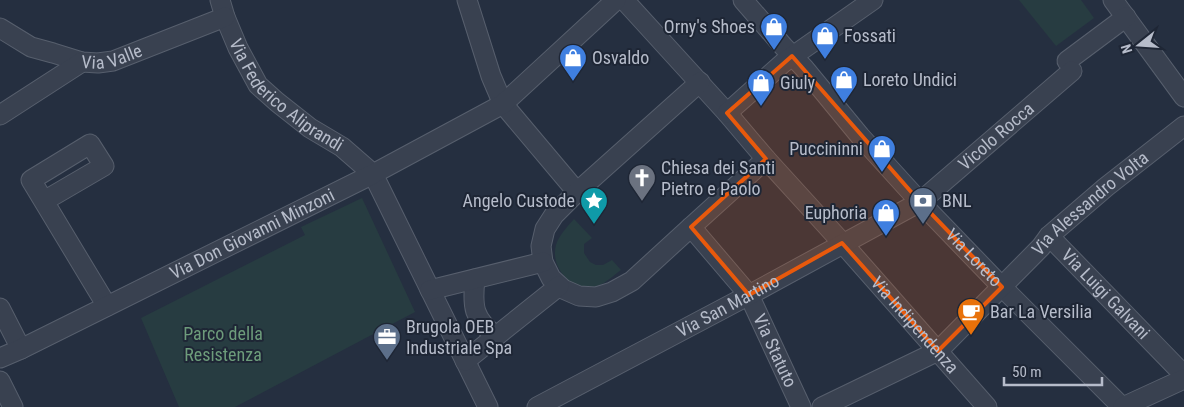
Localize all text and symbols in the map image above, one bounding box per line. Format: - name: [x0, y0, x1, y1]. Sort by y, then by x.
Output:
- shop icon: Orny's Shoes: [759, 12, 789, 51]
- place label: Orny's Shoes: [664, 16, 755, 37]
- north arrow: [1114, 20, 1164, 70]
- shop icon: Fossati: [810, 21, 840, 60]
- place label: Fossati: [844, 25, 896, 46]
- street label: Via Federico Aliprandi: [225, 35, 347, 155]
- street label: Via Valle: [81, 40, 145, 73]
- text: N: [1118, 42, 1135, 55]
- shop icon: Osvaldo: [558, 43, 588, 82]
- place label: Osvaldo: [592, 47, 649, 68]
- shop icon: Loreto Undici: [829, 65, 859, 104]
- shop icon: Giuly: [746, 68, 776, 107]
- place label: Loreto Undici: [863, 69, 957, 90]
- place label: Giuly: [780, 72, 816, 93]
- street label: Vicolo Rocca: [954, 98, 1038, 174]
- shop icon: Puccininni: [867, 134, 897, 173]
- place label: Puccininni: [789, 138, 863, 159]
- street label: Via Alessandro Volta: [1027, 147, 1152, 260]
- place label: Chiesa dei Santi Pietro e Paolo: [661, 157, 775, 199]
- church icon: Chiesa dei Santi Pietro e Paolo: [627, 163, 657, 202]
- street label: Via Don Giovanni Minzoni: [166, 184, 338, 283]
- place icon: Angelo Custode: [579, 186, 609, 225]
- bank icon: BNL: [908, 186, 938, 225]
- place label: Angelo Custode: [463, 190, 575, 211]
- place label: BNL: [942, 190, 972, 211]
- shop icon: Euphoria: [871, 198, 901, 237]
- place label: Euphoria: [805, 202, 867, 223]
- street label: Via Loreto: [941, 224, 1007, 291]
- street label: Via Luigi Galvani: [1057, 244, 1154, 343]
- street label: Via San Martino: [673, 270, 783, 341]
- street label: Via Indipendenza: [867, 272, 963, 377]
- cafe icon: Bar La Versilia: [956, 297, 986, 336]
- place label: Bar La Versilia: [990, 301, 1092, 322]
- street label: Via Statuto: [749, 310, 801, 391]
- place label: Brugola OEB Industriale Spa: [406, 316, 512, 358]
- office icon: Brugola OEB Industriale Spa: [372, 322, 402, 361]
- park label: Parco della Resistenza: [183, 323, 263, 365]
- scale bar: [1004, 354, 1102, 386]
- text: 50 m: [1012, 363, 1042, 381]

